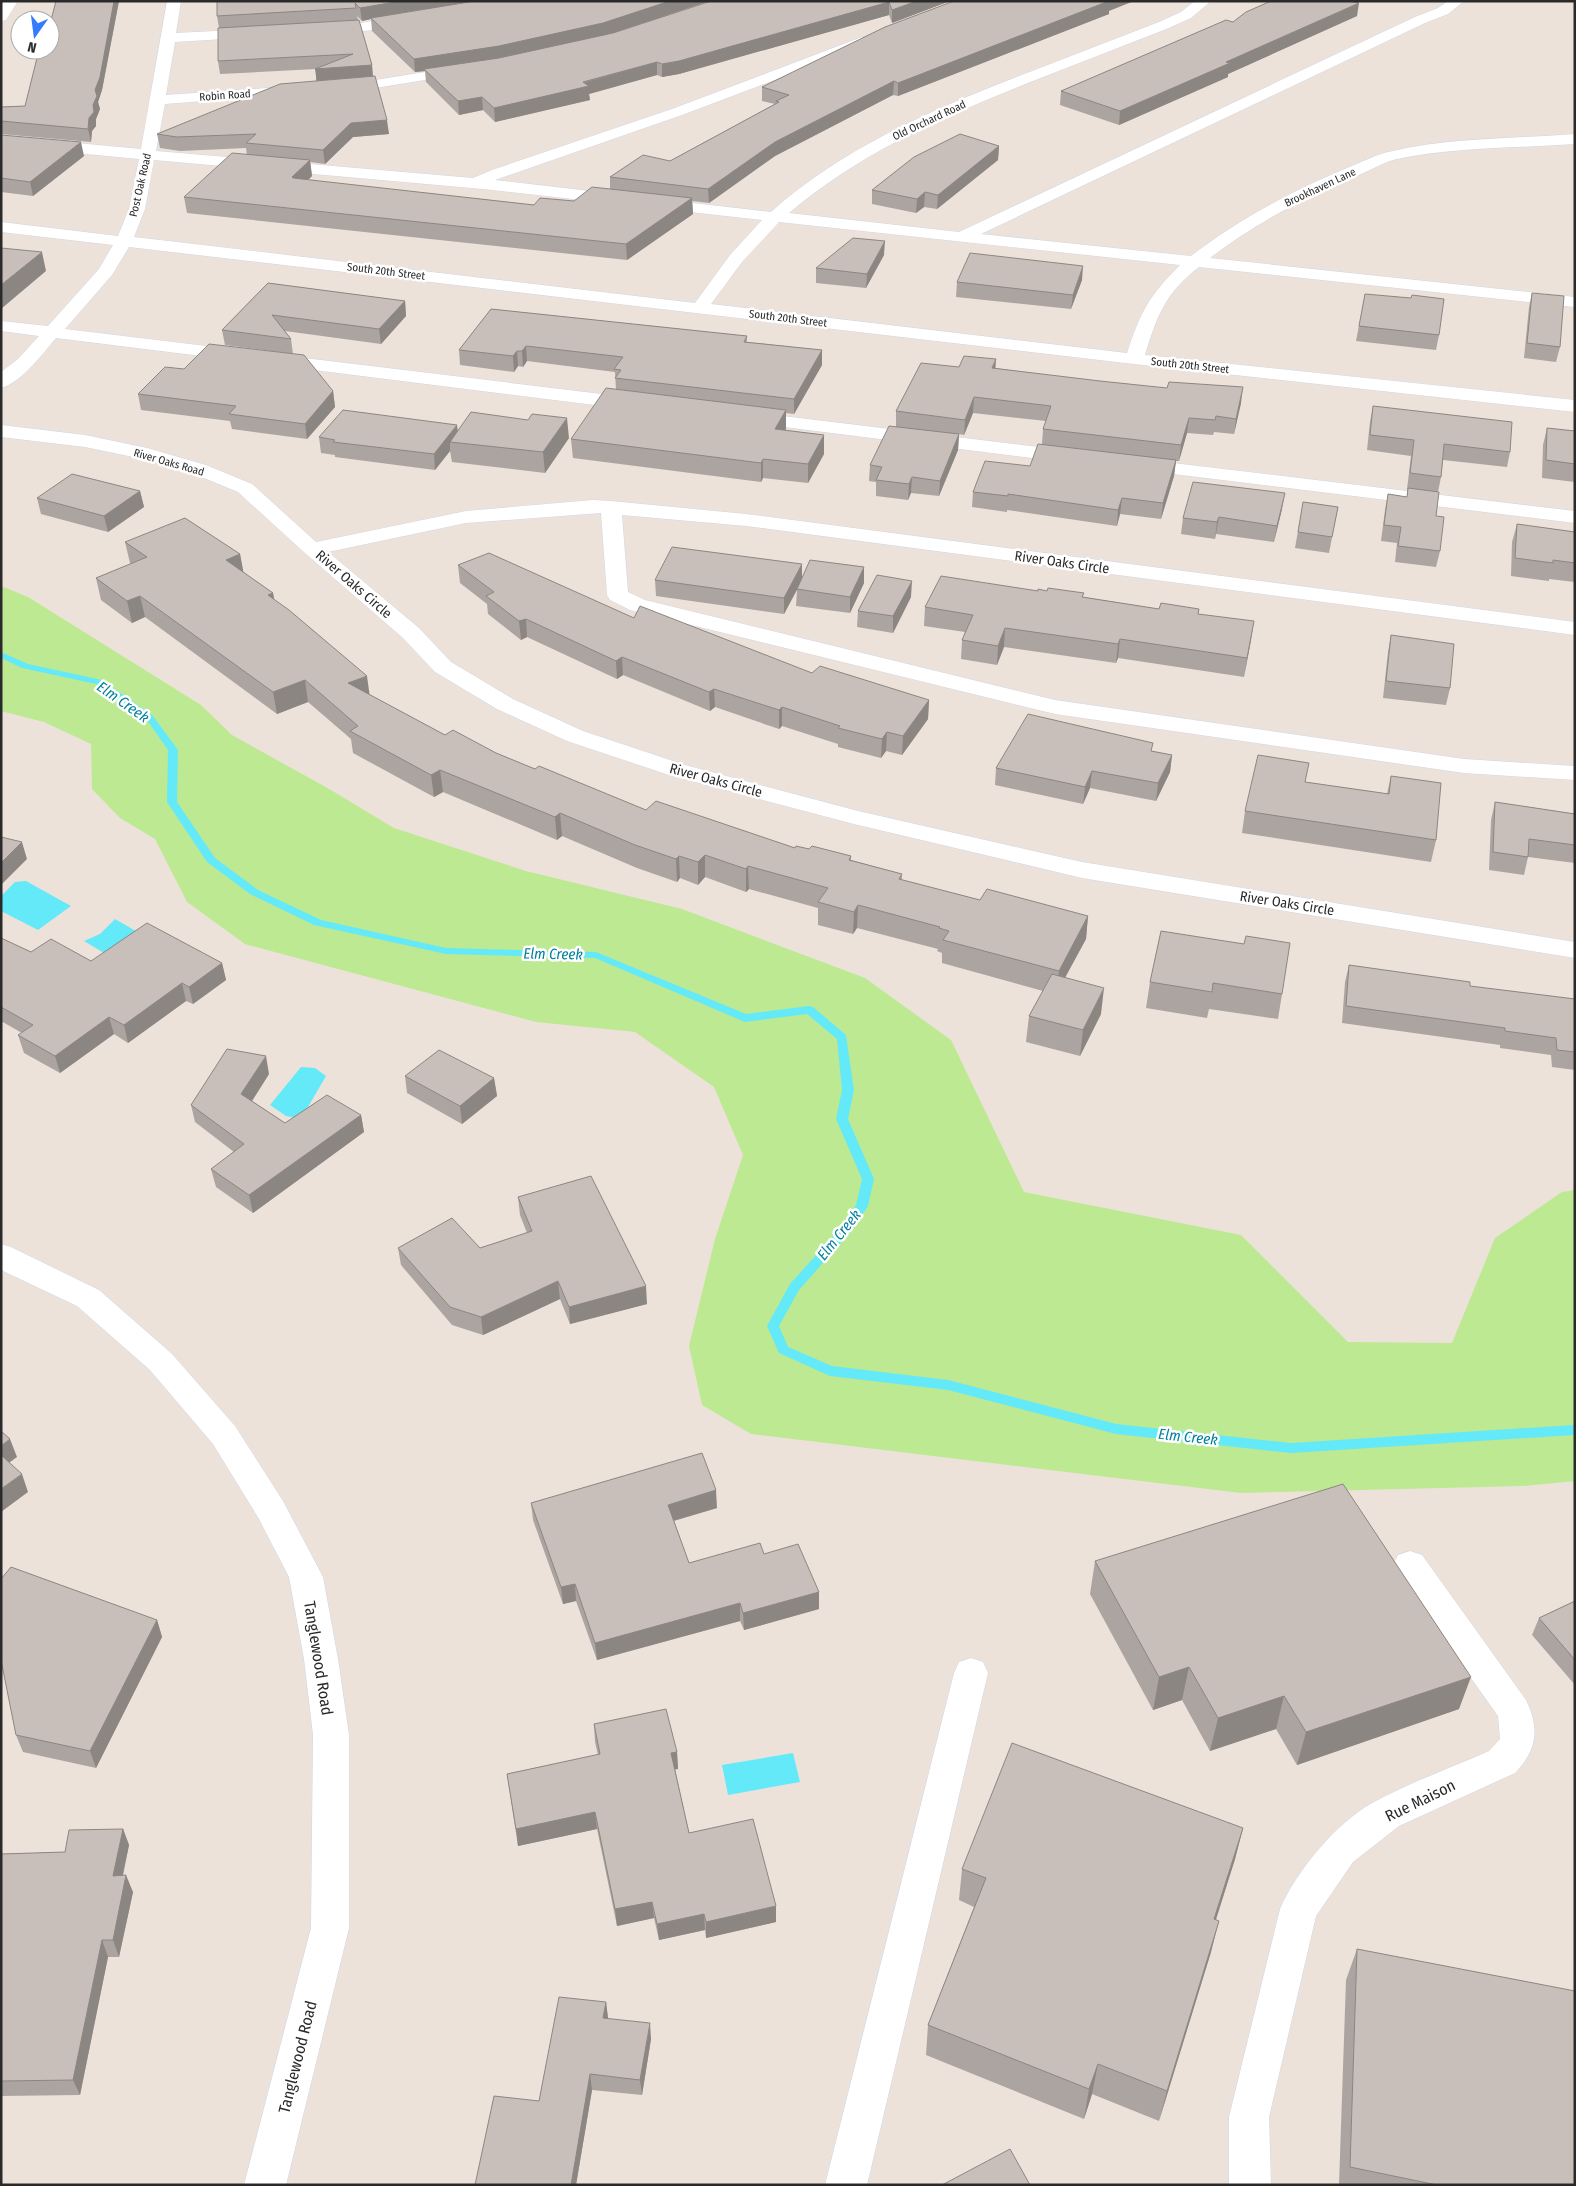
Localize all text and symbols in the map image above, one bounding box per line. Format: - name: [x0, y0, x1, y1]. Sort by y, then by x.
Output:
- north arrow: [10, 10, 60, 60]
- text: N: [26, 38, 38, 56]
- street label: Robin Road: [199, 87, 251, 104]
- street label: Old Orchard Road: [890, 98, 968, 143]
- street label: Post Oak Road: [127, 152, 154, 218]
- street label: Brookhaven Lane: [1282, 165, 1358, 210]
- street label: South 20th Street: [346, 260, 426, 283]
- street label: South 20th Street: [748, 307, 828, 330]
- street label: South 20th Street: [1150, 355, 1230, 376]
- street label: River Oaks Road: [132, 446, 206, 479]
- street label: River Oaks Circle: [312, 547, 395, 622]
- street label: River Oaks Circle: [1014, 547, 1110, 578]
- water label: Elm Creek: [93, 678, 153, 727]
- street label: River Oaks Circle: [668, 760, 764, 801]
- street label: River Oaks Circle: [1239, 888, 1335, 919]
- water label: Elm Creek: [523, 944, 584, 964]
- water label: Elm Creek: [813, 1206, 865, 1264]
- water label: Elm Creek: [1157, 1425, 1219, 1449]
- street label: Tanglewood Road: [300, 1600, 337, 1716]
- street label: Rue Maison: [1382, 1775, 1458, 1826]
- street label: Tanglewood Road: [274, 1999, 321, 2115]

